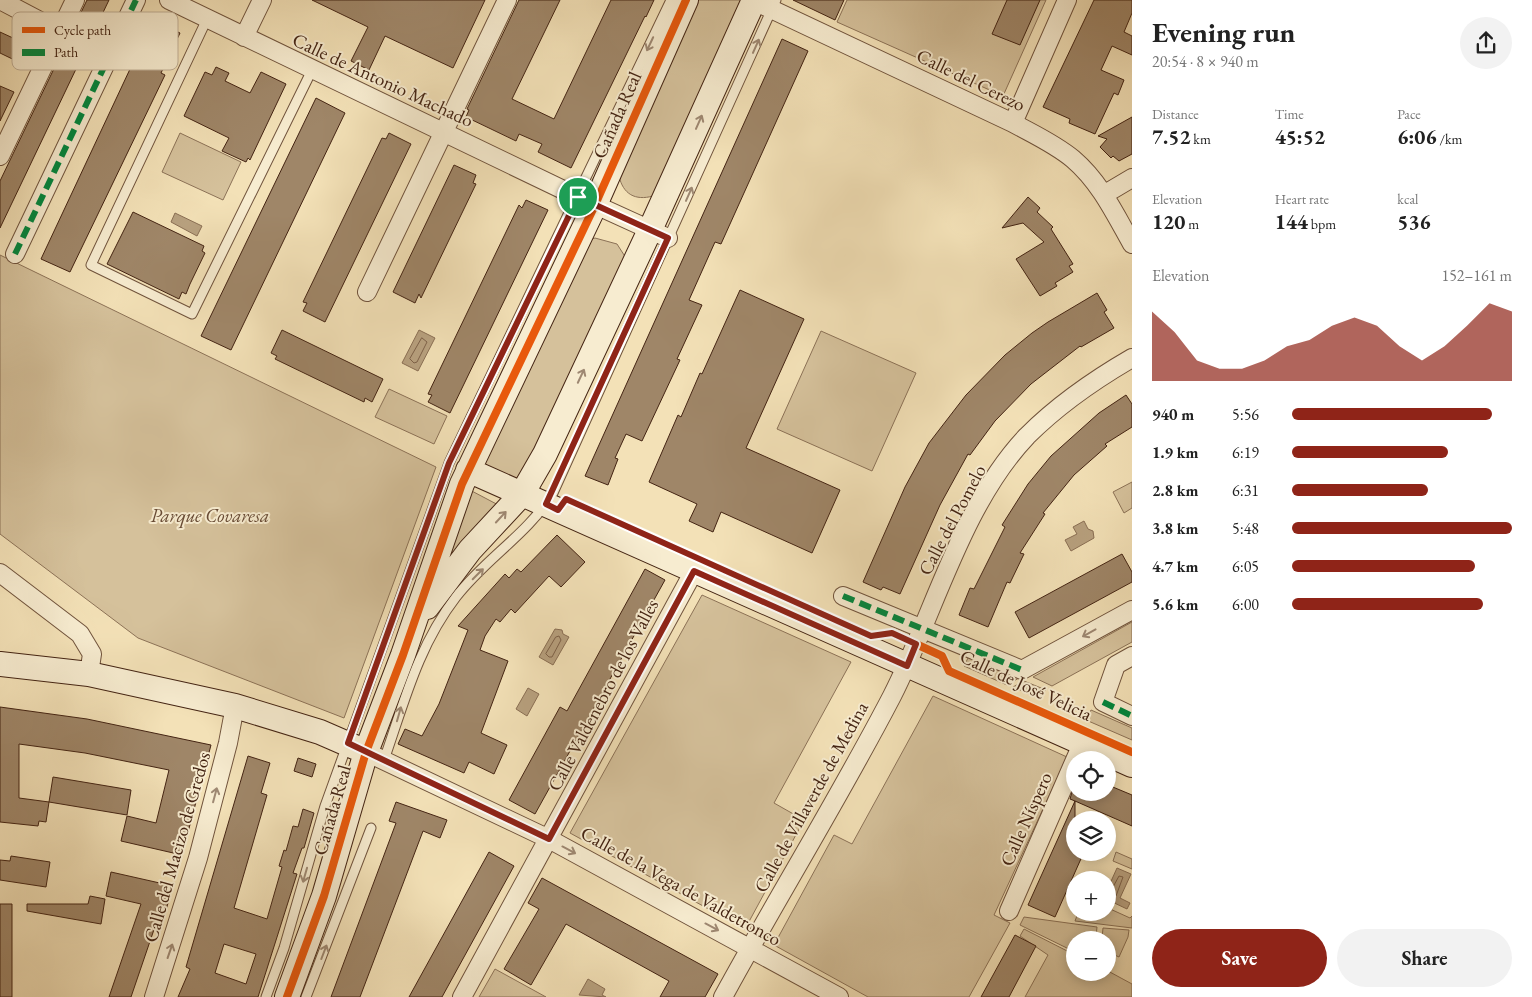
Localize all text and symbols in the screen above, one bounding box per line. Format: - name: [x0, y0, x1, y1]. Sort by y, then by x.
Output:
- legend: [12, 12, 178, 70]
- text: Evening run: [1152, 14, 1295, 50]
- button: share: [1460, 17, 1512, 69]
- text: Cycle path: [54, 21, 111, 39]
- street label: Calle de Antonio Machado: [288, 27, 478, 133]
- one-way arrow: [645, 36, 654, 51]
- one-way arrow: [751, 39, 761, 54]
- text: Path: [54, 43, 78, 61]
- street label: Calle del Cerezo: [912, 43, 1030, 117]
- text: 20:54 · 8 × 940 m: [1152, 51, 1259, 72]
- street label: Cañada Real: [587, 67, 647, 162]
- text: Distance: [1152, 105, 1199, 123]
- text: Time: [1275, 105, 1304, 123]
- text: Pace: [1397, 105, 1421, 123]
- one-way arrow: [695, 115, 705, 130]
- text: 7.52: [1152, 123, 1191, 150]
- text: 45:52: [1275, 123, 1325, 150]
- text: 6:06: [1397, 123, 1437, 150]
- text: km: [1191, 130, 1211, 148]
- text: /km: [1437, 130, 1462, 148]
- pin: [557, 176, 599, 218]
- icon: arrive: [564, 183, 592, 211]
- one-way arrow: [684, 187, 694, 202]
- text: Elevation: [1152, 190, 1202, 208]
- text: Heart rate: [1275, 190, 1329, 208]
- text: kcal: [1397, 190, 1418, 208]
- text: 120: [1152, 208, 1185, 235]
- text: 144: [1275, 208, 1308, 235]
- text: 536: [1397, 208, 1431, 235]
- text: m: [1185, 215, 1199, 233]
- text: bpm: [1308, 215, 1336, 233]
- text: Elevation: [1152, 265, 1210, 286]
- text: 152–161 m: [1441, 265, 1512, 286]
- one-way arrow: [577, 369, 587, 384]
- text: 940 m: [1152, 404, 1194, 425]
- text: 5:56: [1232, 404, 1259, 425]
- text: 1.9 km: [1152, 442, 1198, 463]
- text: 6:19: [1232, 442, 1259, 463]
- street label: Calle del Pomelo: [912, 460, 992, 580]
- text: 2.8 km: [1152, 480, 1198, 501]
- text: 6:31: [1232, 480, 1259, 501]
- park label: Parque Covaresa: [151, 503, 269, 529]
- one-way arrow: [495, 510, 507, 523]
- text: 3.8 km: [1152, 518, 1198, 539]
- text: 5:48: [1232, 518, 1259, 539]
- text: 4.7 km: [1152, 556, 1198, 577]
- text: 6:05: [1232, 556, 1259, 577]
- one-way arrow: [472, 568, 484, 581]
- text: 5.6 km: [1152, 594, 1198, 615]
- text: 6:00: [1232, 594, 1259, 615]
- street label: Calle Valdenebro de los Valles: [542, 595, 664, 795]
- one-way arrow: [1082, 628, 1097, 638]
- street label: Calle de José Velicia: [956, 643, 1096, 727]
- street label: Calle de Villaverde de Medina: [748, 697, 874, 897]
- one-way arrow: [394, 706, 404, 722]
- street label: Calle del Macizo de Gredos: [138, 749, 216, 945]
- map controls: [1066, 751, 1116, 981]
- button: locate: [1066, 751, 1116, 801]
- street label: Cañada Real: [307, 762, 357, 858]
- street label: Calle Níspero: [994, 768, 1058, 870]
- one-way arrow: [210, 787, 220, 803]
- button: layers: [1066, 811, 1116, 861]
- street label: Calle de la Vega de Valdetronco: [576, 820, 786, 952]
- one-way arrow: [562, 845, 577, 855]
- one-way arrow: [300, 866, 310, 882]
- button: +: [1066, 871, 1116, 921]
- one-way arrow: [704, 923, 719, 932]
- button: Save: [1152, 929, 1327, 987]
- button: Share: [1337, 929, 1512, 987]
- button: −: [1066, 931, 1116, 981]
- one-way arrow: [165, 943, 175, 959]
- one-way arrow: [320, 944, 329, 959]

